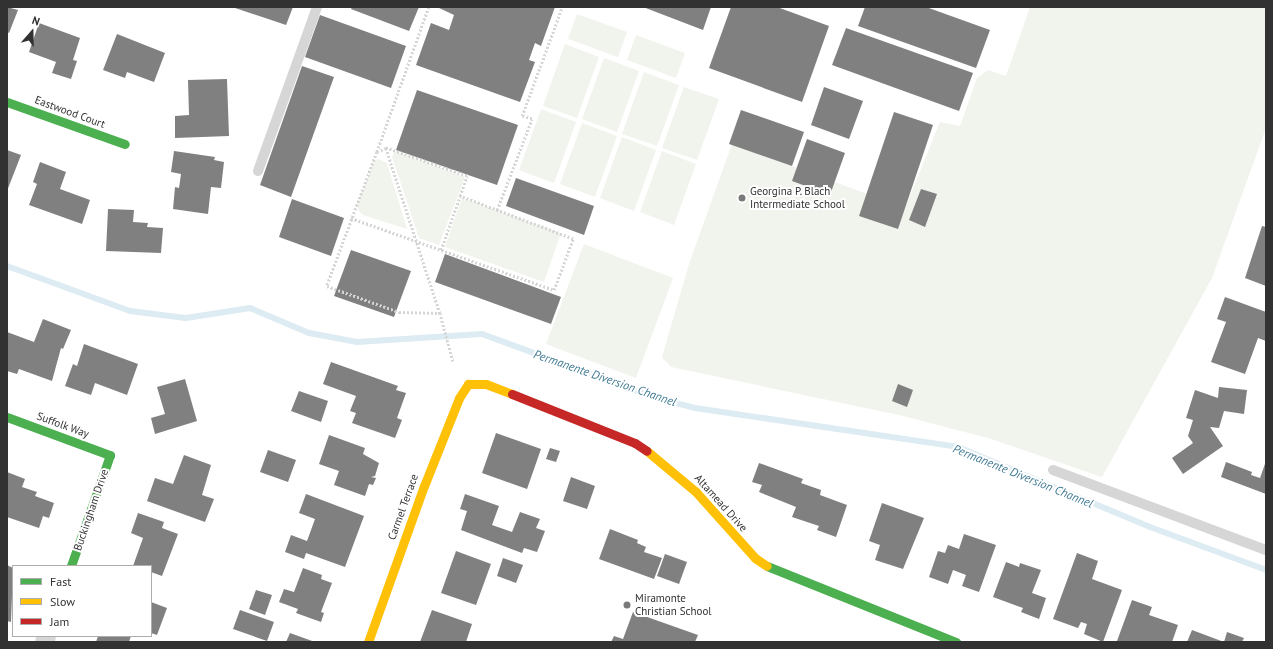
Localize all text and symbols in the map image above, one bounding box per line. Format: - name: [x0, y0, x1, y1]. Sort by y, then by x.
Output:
- north arrow: [12, 12, 52, 52]
- text: N: [30, 13, 42, 29]
- street label: Eastwood Court: [33, 93, 107, 131]
- place label: Georgina P. Blach Intermediate School: [750, 185, 845, 211]
- marker: Georgina P. Blach Intermediate School: [737, 193, 747, 203]
- water label: Permanente Diversion Channel: [532, 347, 678, 409]
- street label: Suffolk Way: [35, 409, 91, 441]
- water label: Permanente Diversion Channel: [951, 441, 1095, 511]
- street label: Buckingham Drive: [71, 467, 111, 553]
- street label: Carmel Terrace: [385, 472, 421, 542]
- street label: Altamead Drive: [692, 472, 750, 534]
- legend: [12, 565, 152, 637]
- text: Fast: [50, 574, 71, 589]
- place label: Miramonte Christian School: [635, 592, 712, 618]
- text: Slow: [50, 594, 75, 609]
- marker: Miramonte Christian School: [622, 600, 632, 610]
- text: Jam: [50, 614, 69, 629]

